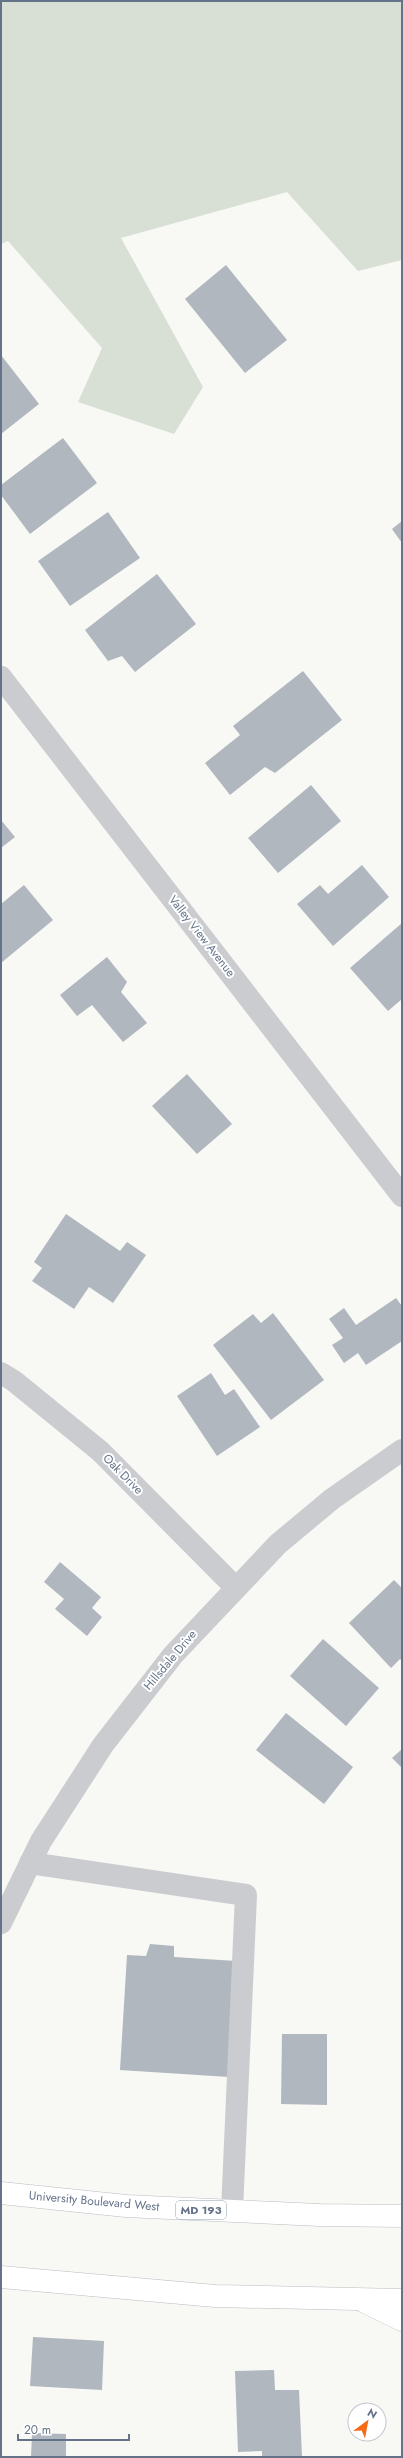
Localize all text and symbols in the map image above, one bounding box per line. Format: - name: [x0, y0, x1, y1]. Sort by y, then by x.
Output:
- street label: Valley View Avenue: [164, 891, 240, 981]
- street label: Oak Drive: [99, 1450, 147, 1498]
- street label: Hillsdale Drive: [139, 1626, 201, 1694]
- street label: University Boulevard West: [28, 2186, 160, 2216]
- road number: MD 193: [176, 2201, 226, 2219]
- north arrow: [347, 2402, 387, 2442]
- text: N: [364, 2404, 380, 2423]
- scale bar: [18, 2416, 129, 2442]
- text: 20 m: [24, 2421, 51, 2439]

